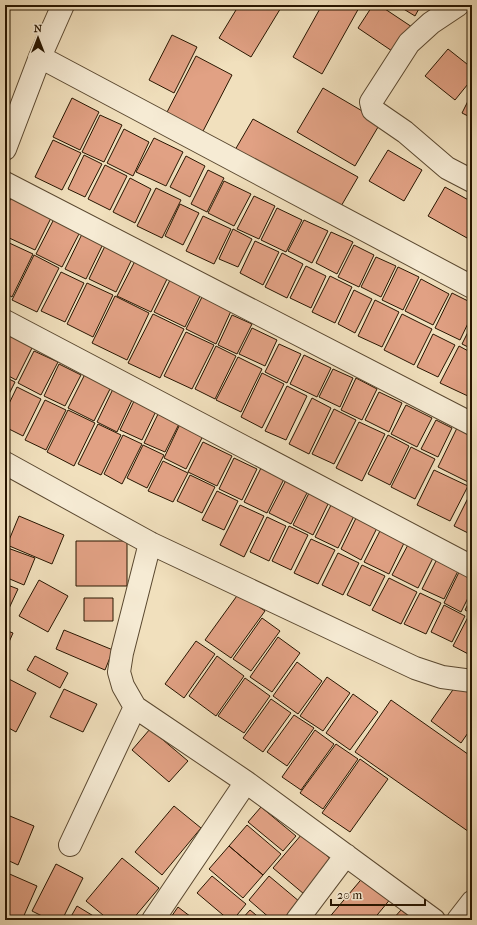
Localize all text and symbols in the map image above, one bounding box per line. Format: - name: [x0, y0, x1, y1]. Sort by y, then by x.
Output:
- north arrow: [18, 18, 58, 58]
- text: N: [34, 22, 43, 35]
- scale bar: [331, 881, 425, 907]
- text: 20 m: [337, 888, 362, 902]

